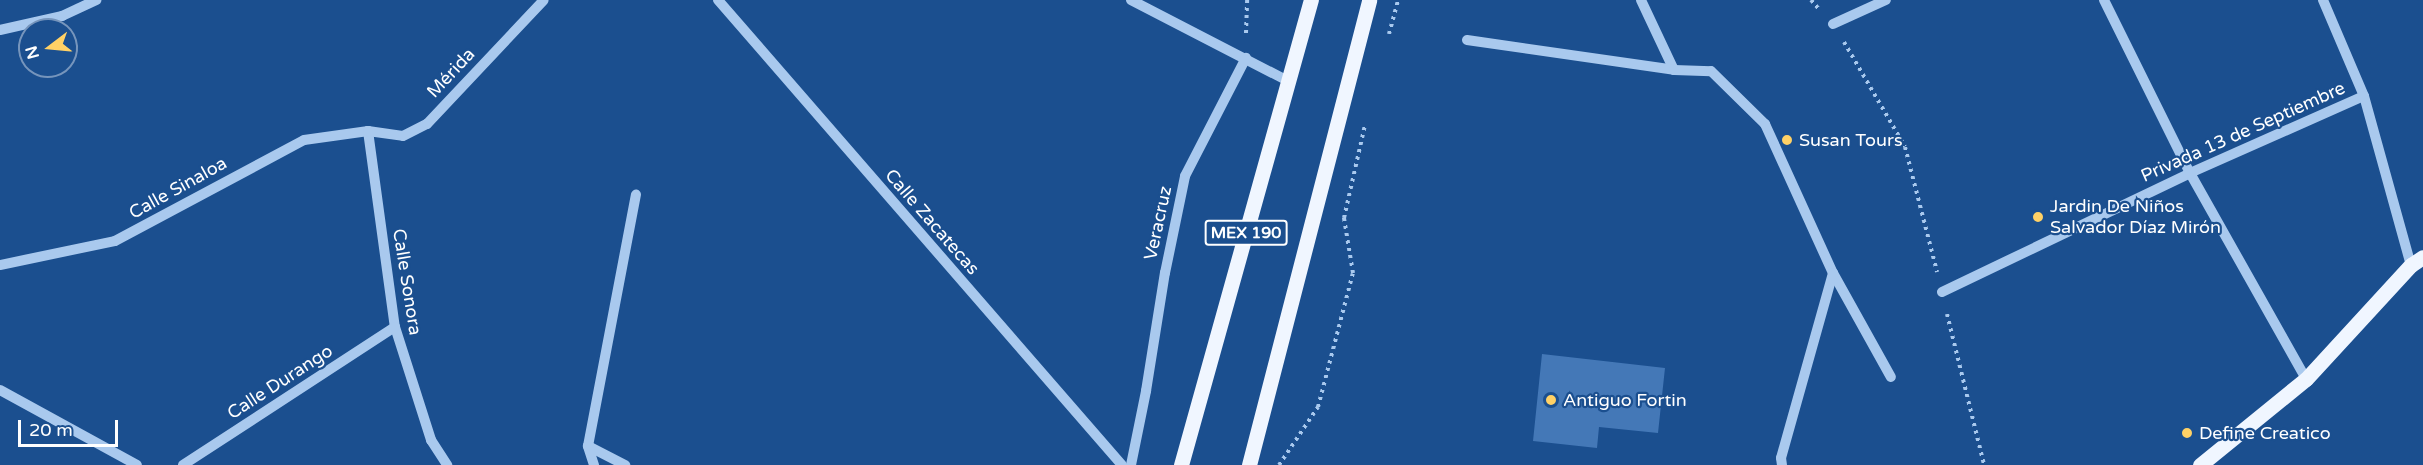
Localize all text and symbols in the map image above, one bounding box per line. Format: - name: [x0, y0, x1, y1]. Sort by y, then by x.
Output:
- north arrow: [18, 18, 78, 78]
- text: N: [21, 43, 44, 61]
- street label: Mérida: [423, 44, 479, 102]
- street label: Privada 13 de Septiembre: [2138, 77, 2348, 187]
- place label: Susan Tours: [1799, 129, 1903, 151]
- marker: Susan Tours: [1780, 133, 1794, 147]
- street label: Calle Sinaloa: [125, 152, 231, 224]
- street label: Calle Zacatecas: [880, 165, 984, 279]
- street label: Veracruz: [1140, 184, 1176, 262]
- place label: Jardin De Niños Salvador Díaz Mirón: [2050, 196, 2221, 238]
- marker: Jardin De Niños Salvador Díaz Mirón: [2031, 210, 2045, 224]
- road number: MEX 190: [1204, 220, 1288, 246]
- street label: Calle Sonora: [388, 227, 426, 337]
- street label: Calle Durango: [223, 340, 337, 424]
- place label: Antiguo Fortin: [1563, 389, 1687, 411]
- marker: Antiguo Fortin: [1544, 393, 1558, 407]
- scale bar: [21, 408, 122, 446]
- text: 20 m: [29, 419, 73, 441]
- place label: Define Creatico: [2199, 422, 2331, 444]
- marker: Define Creatico: [2180, 426, 2194, 440]

